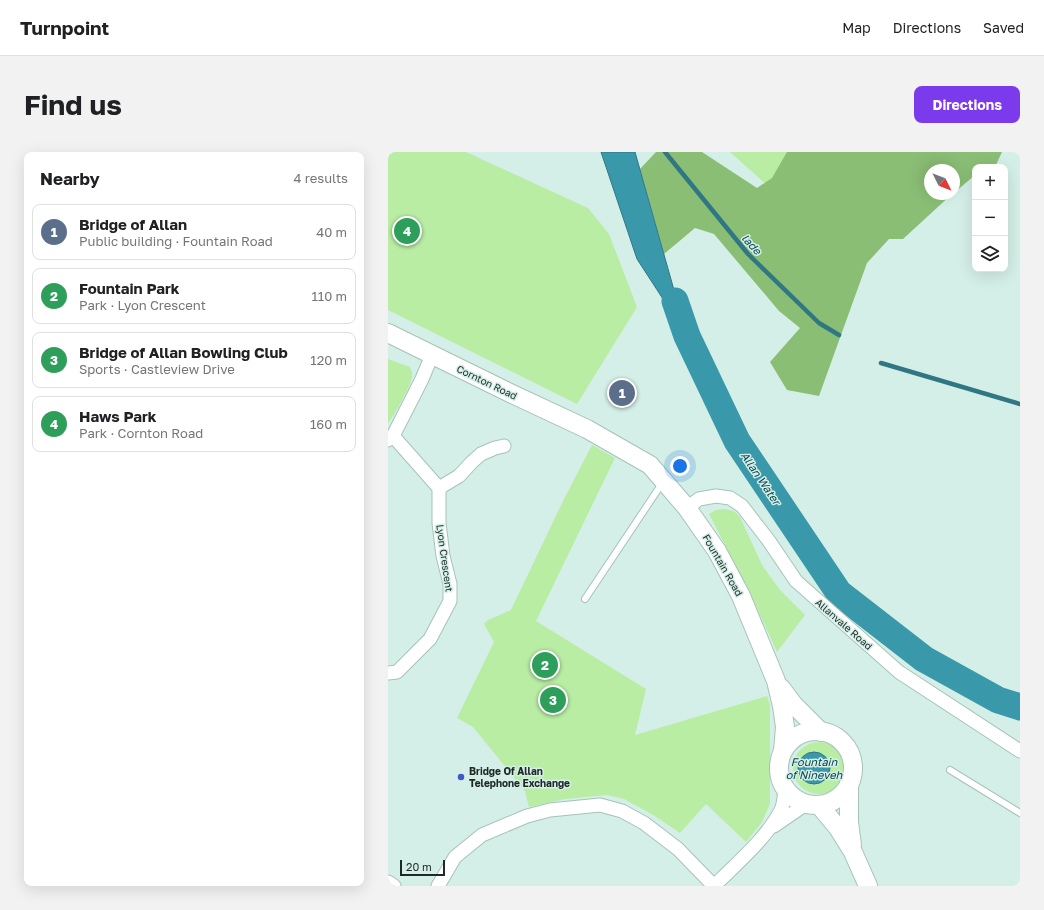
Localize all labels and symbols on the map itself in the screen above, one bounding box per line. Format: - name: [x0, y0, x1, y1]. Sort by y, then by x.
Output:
- north arrow: [924, 164, 960, 200]
- pin: 4: [394, 216, 420, 246]
- water label: lade: [740, 231, 766, 258]
- street label: Cornton Road: [455, 362, 519, 402]
- pin: 1: [609, 378, 635, 408]
- water label: Allan Water: [738, 449, 784, 508]
- your location: [670, 456, 690, 476]
- street label: Lyon Crescent: [434, 524, 456, 592]
- street label: Fountain Road: [700, 532, 746, 598]
- street label: Allanvale Road: [813, 596, 875, 652]
- pin: 2: [532, 650, 558, 680]
- pin: 3: [540, 685, 566, 715]
- water label: Fountain of Nineveh: [786, 755, 844, 781]
- place label: Bridge Of Allan Telephone Exchange: [469, 765, 570, 789]
- marker: Bridge Of Allan Telephone Exchange: [456, 772, 466, 782]
- scale bar: [400, 858, 445, 877]

